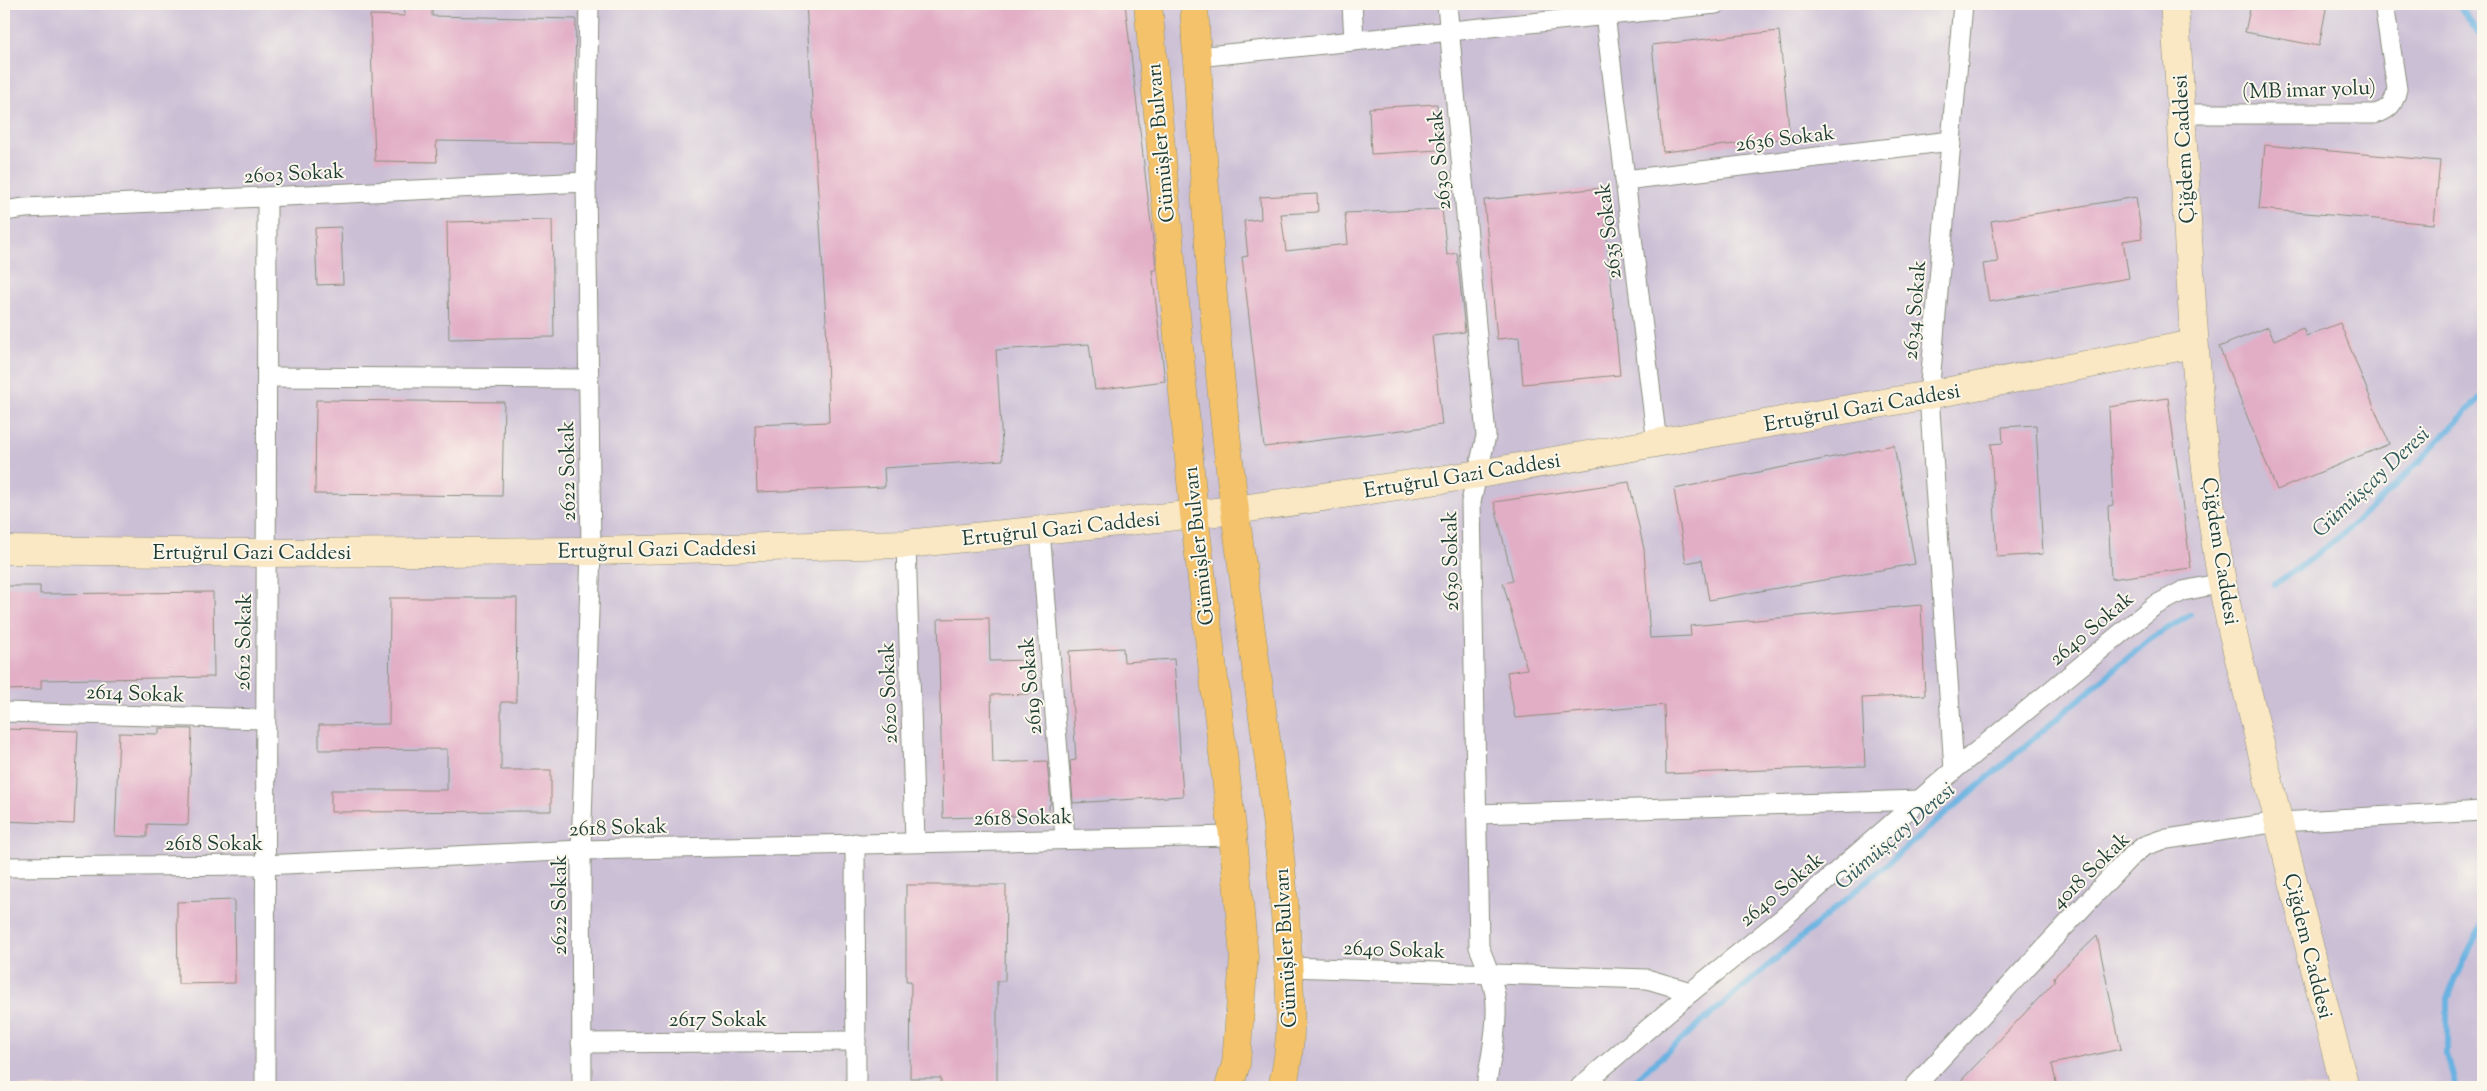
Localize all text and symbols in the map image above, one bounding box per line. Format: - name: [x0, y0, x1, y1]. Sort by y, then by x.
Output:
- street label: Gümüşler Bulvarı: [1140, 62, 1184, 224]
- street label: Çiğdem Caddesi: [2166, 74, 2204, 224]
- street label: (MB imar yolu): [2242, 74, 2377, 108]
- street label: 2630 Sokak: [1422, 108, 1460, 211]
- street label: 2636 Sokak: [1734, 119, 1837, 161]
- street label: 2603 Sokak: [243, 157, 346, 193]
- street label: 2635 Sokak: [1589, 180, 1631, 281]
- street label: 2634 Sokak: [1897, 258, 1935, 361]
- street label: Ertuğrul Gazi Caddesi: [1762, 377, 1963, 441]
- street label: 2622 Sokak: [553, 420, 585, 522]
- water label: Gümüşçay Deresi: [2306, 420, 2438, 546]
- street label: Ertuğrul Gazi Caddesi: [1362, 447, 1563, 507]
- street label: Gümüşler Bulvarı: [1177, 465, 1223, 627]
- street label: Çiğdem Caddesi: [2193, 475, 2246, 627]
- street label: Ertuğrul Gazi Caddesi: [961, 505, 1162, 555]
- street label: 2630 Sokak: [1436, 510, 1468, 612]
- street label: Ertuğrul Gazi Caddesi: [557, 534, 757, 568]
- street label: Ertuğrul Gazi Caddesi: [153, 539, 352, 569]
- street label: 2640 Sokak: [2043, 585, 2142, 674]
- street label: 2612 Sokak: [229, 592, 261, 691]
- street label: 2619 Sokak: [1013, 635, 1051, 736]
- street label: 2620 Sokak: [873, 641, 907, 744]
- street label: 2614 Sokak: [85, 678, 185, 712]
- water label: Gümüşçay Deresi: [1829, 776, 1963, 899]
- street label: 2618 Sokak: [973, 803, 1073, 835]
- street label: 2618 Sokak: [568, 812, 668, 846]
- street label: 4018 Sokak: [2045, 826, 2138, 917]
- street label: 2618 Sokak: [165, 830, 264, 860]
- street label: 2640 Sokak: [1733, 846, 1832, 935]
- street label: 2622 Sokak: [546, 854, 576, 955]
- street label: Gümüşler Bulvarı: [1268, 867, 1306, 1028]
- street label: Çiğdem Caddesi: [2274, 870, 2340, 1023]
- street label: 2640 Sokak: [1342, 934, 1446, 968]
- street label: 2617 Sokak: [669, 1006, 768, 1036]

